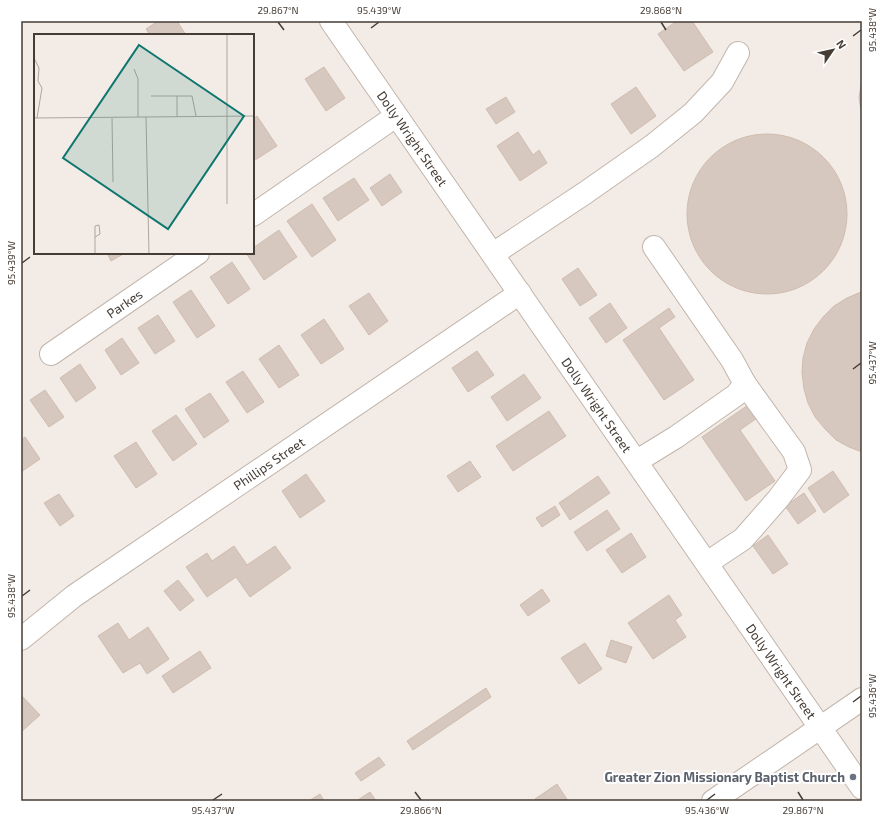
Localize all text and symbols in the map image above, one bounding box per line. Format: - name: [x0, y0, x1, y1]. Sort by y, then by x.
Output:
- text: 29.867°N: [257, 4, 299, 16]
- text: 95.439°W: [357, 4, 401, 16]
- text: 29.868°N: [640, 4, 682, 16]
- text: 95.438°W: [866, 7, 878, 52]
- north arrow: [813, 30, 853, 70]
- inset map: [34, 34, 254, 254]
- text: N: [834, 37, 849, 51]
- street label: Dolly Wright Street: [374, 88, 451, 189]
- text: 95.439°W: [5, 241, 17, 285]
- street label: Parkes: [103, 286, 145, 322]
- text: 95.437°W: [866, 341, 878, 385]
- street label: Dolly Wright Street: [558, 354, 635, 456]
- street label: Phillips Street: [230, 434, 308, 493]
- text: 95.438°W: [5, 573, 17, 618]
- street label: Dolly Wright Street: [743, 621, 820, 722]
- text: 95.436°W: [866, 674, 878, 718]
- place label: Greater Zion Missionary Baptist Church: [604, 769, 845, 785]
- marker: Greater Zion Missionary Baptist Church: [848, 772, 858, 782]
- text: 95.437°W: [191, 804, 235, 816]
- text: 29.866°N: [400, 804, 442, 816]
- text: 95.436°W: [685, 804, 729, 816]
- text: 29.867°N: [782, 804, 824, 816]

